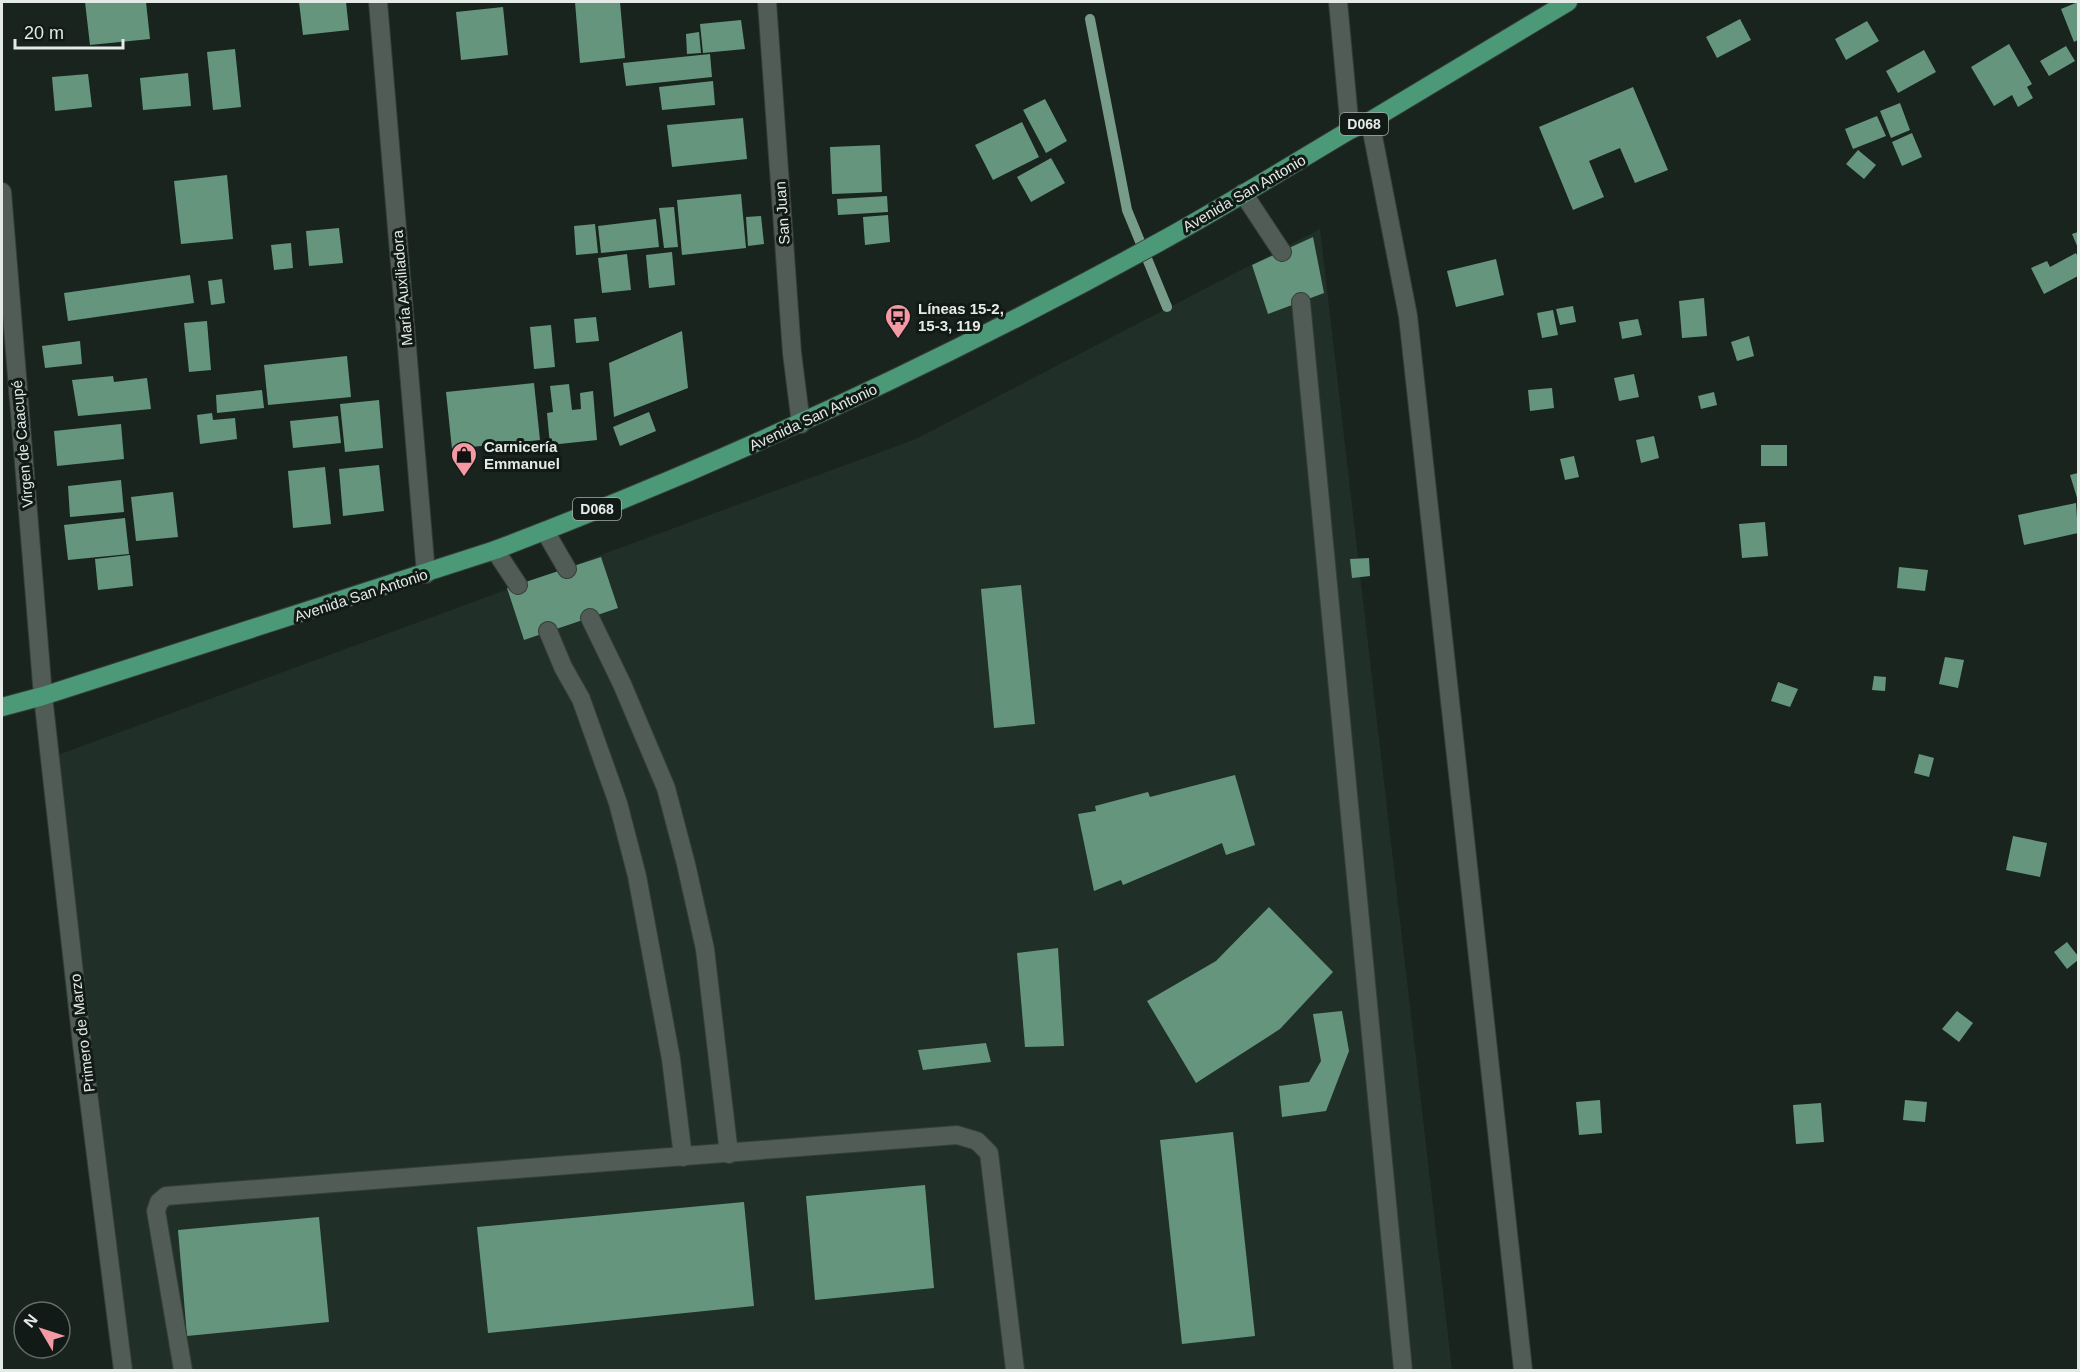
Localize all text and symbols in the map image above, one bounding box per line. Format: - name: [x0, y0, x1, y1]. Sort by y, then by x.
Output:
- scale bar: [15, 12, 123, 50]
- text: 20 m: [24, 23, 64, 43]
- road number: D068: [1340, 113, 1388, 135]
- street label: Avenida San Antonio: [1180, 151, 1308, 235]
- street label: San Juan: [771, 181, 793, 245]
- street label: María Auxiliadora: [388, 229, 416, 346]
- place label: Líneas 15-2, 15-3, 119: [918, 300, 1004, 334]
- bus stop icon: Líneas 15-2, 15-3, 119: [883, 302, 913, 340]
- street label: Virgen de Caacupé: [8, 379, 36, 509]
- street label: Avenida San Antonio: [746, 380, 880, 454]
- place label: Carnicería Emmanuel: [484, 438, 560, 472]
- shop icon: Carnicería Emmanuel: [449, 440, 479, 478]
- road number: D068: [573, 498, 621, 520]
- street label: Avenida San Antonio: [292, 565, 430, 625]
- street label: Primero de Marzo: [66, 973, 98, 1093]
- north arrow: [12, 1300, 72, 1360]
- text: N: [20, 1311, 41, 1331]

